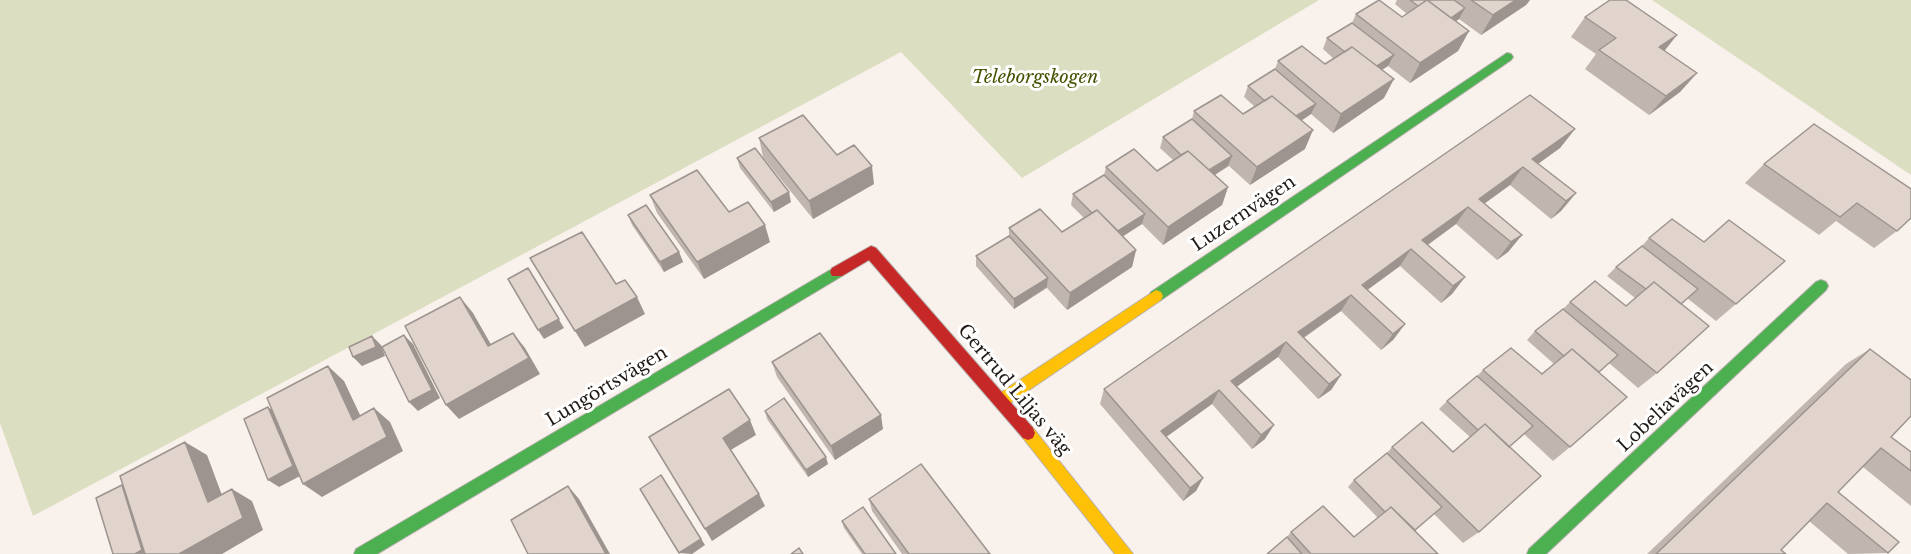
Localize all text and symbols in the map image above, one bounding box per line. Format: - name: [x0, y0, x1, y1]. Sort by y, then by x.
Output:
- park label: Teleborgskogen: [972, 67, 1098, 89]
- street label: Luzernvägen: [1188, 171, 1300, 257]
- street label: Gertrud Liljas väg: [953, 320, 1075, 460]
- street label: Lungörtsvägen: [542, 342, 672, 432]
- street label: Lobeliavägen: [1614, 357, 1718, 457]

